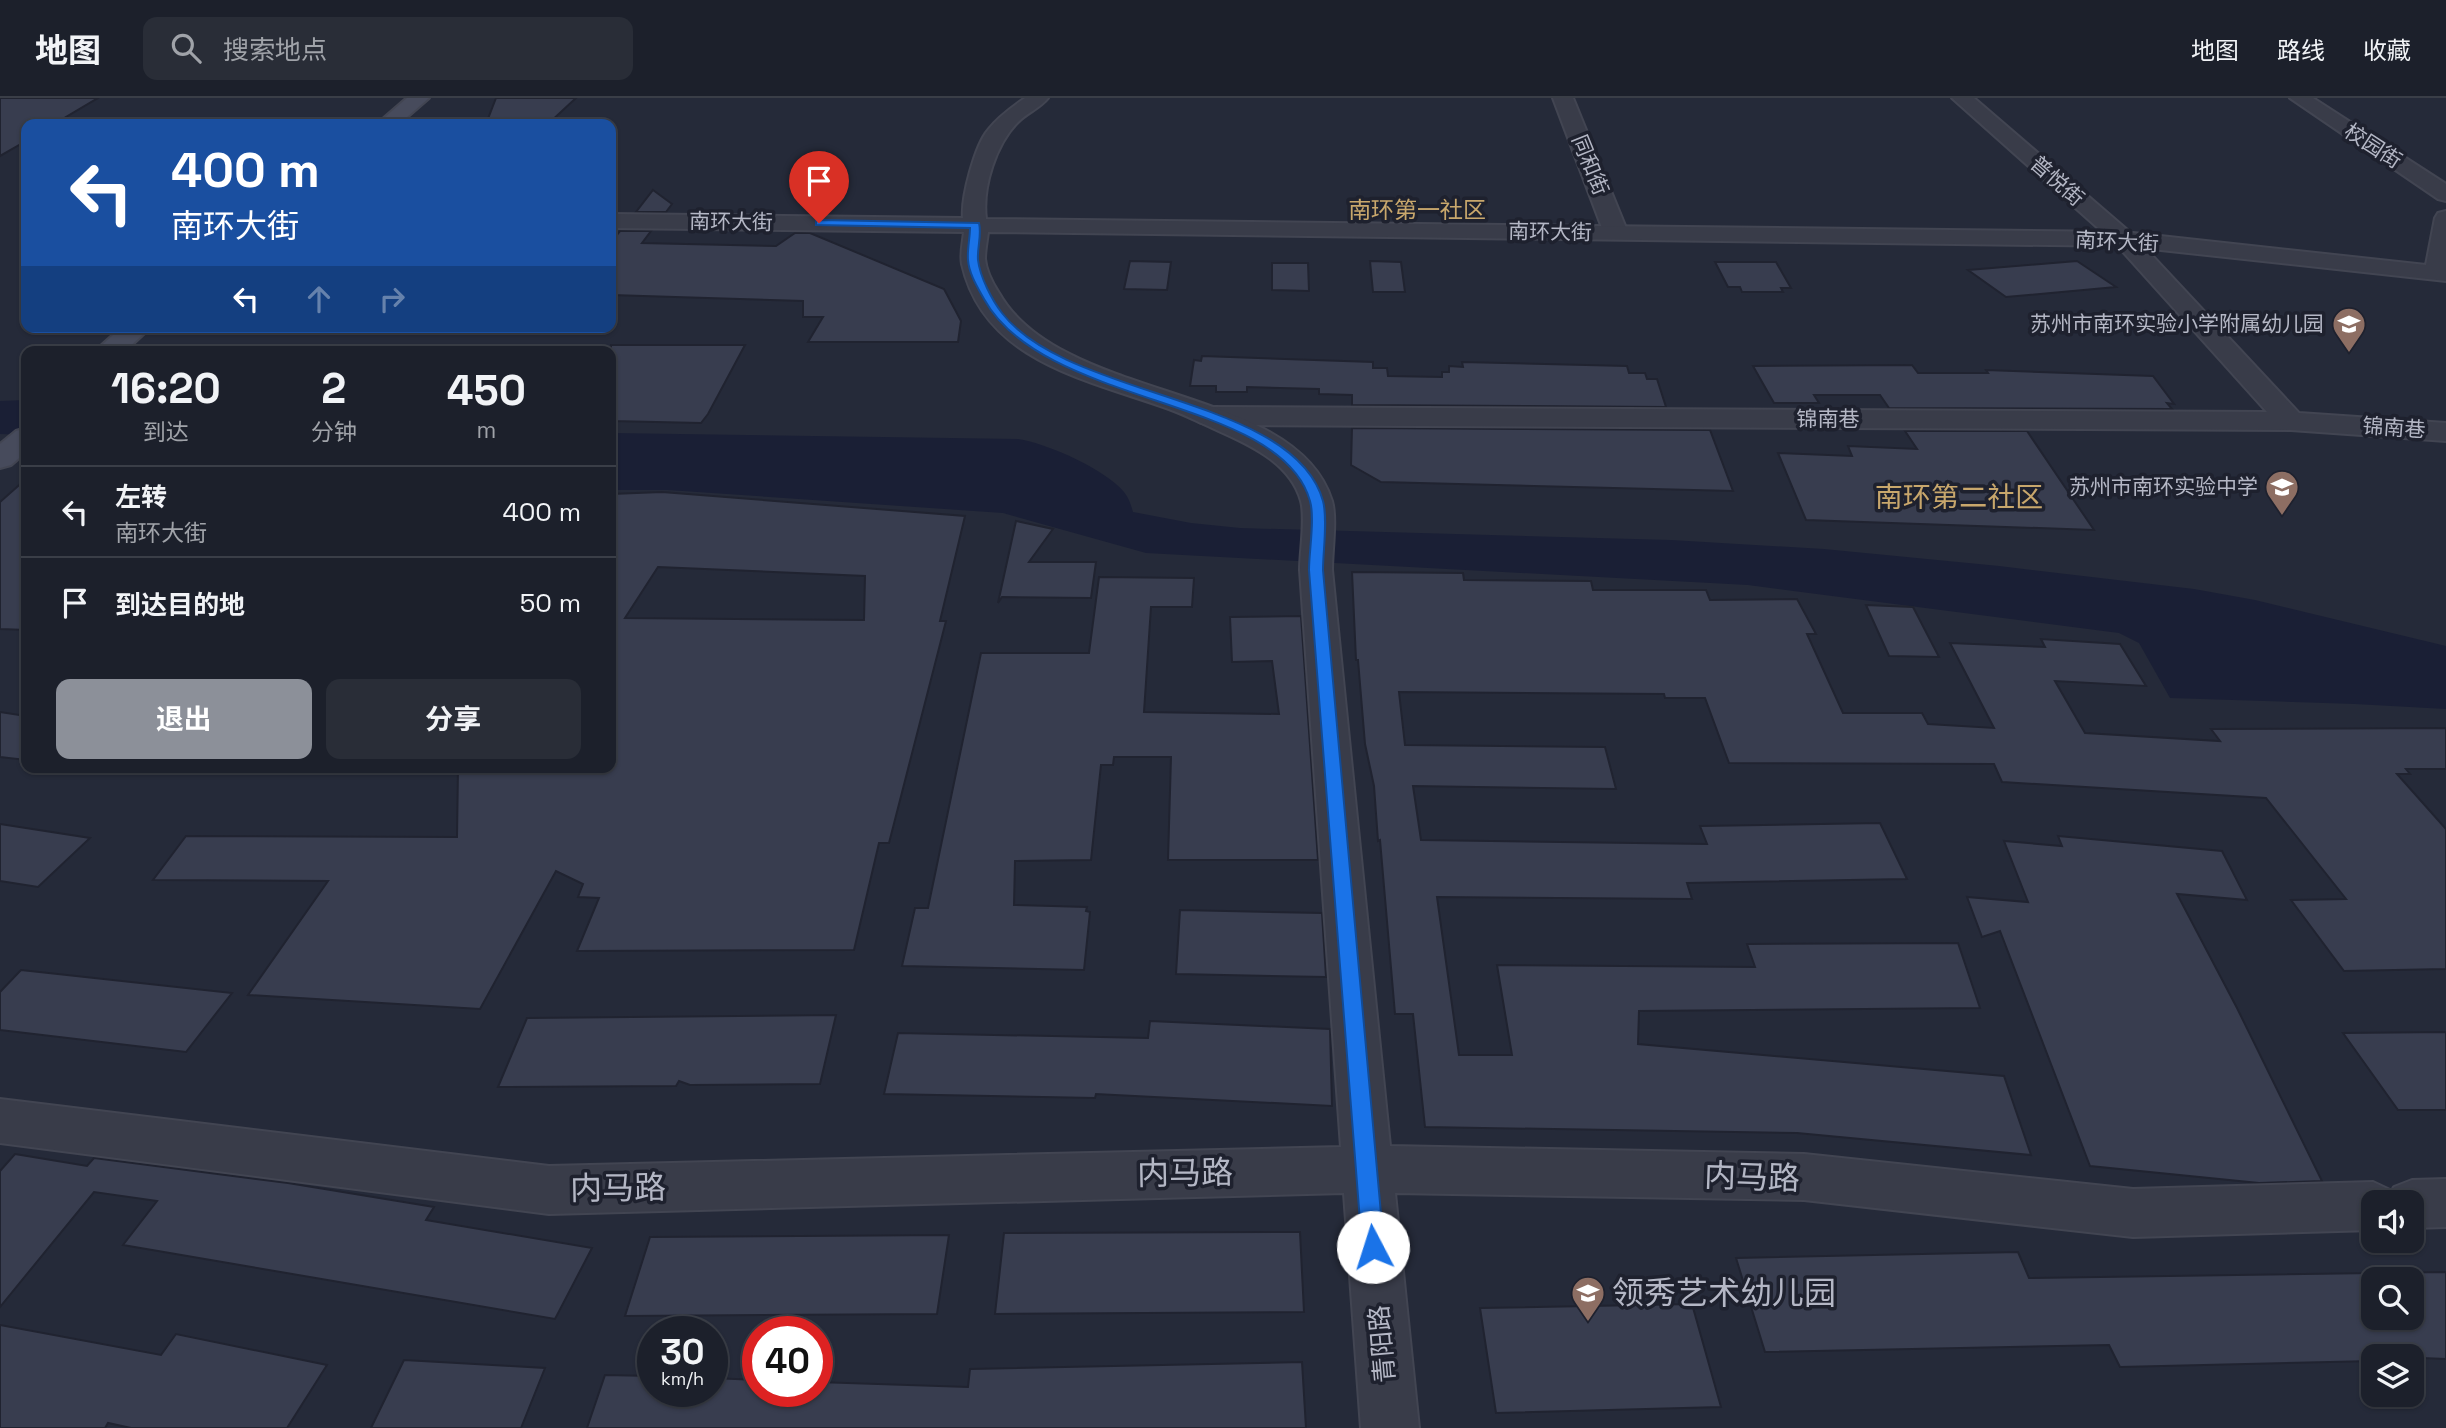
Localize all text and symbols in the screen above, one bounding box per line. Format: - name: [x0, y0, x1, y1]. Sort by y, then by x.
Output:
- search box: [143, 17, 633, 80]
- icon: search: [167, 29, 205, 67]
- text: 地图: [35, 30, 101, 72]
- text: 搜索地点: [223, 33, 327, 67]
- text: 地图: [2191, 35, 2239, 66]
- text: 路线: [2277, 35, 2325, 66]
- text: 收藏: [2363, 35, 2411, 66]
- street label: 校园街: [2340, 117, 2407, 174]
- street label: 同和街: [1566, 131, 1615, 199]
- text: 400 m: [171, 139, 320, 201]
- icon: left: [56, 147, 147, 238]
- street label: 普悦街: [2025, 150, 2090, 211]
- pin: [789, 151, 849, 223]
- icon: arrive: [800, 162, 838, 200]
- district label: 南环第一社区: [1348, 195, 1486, 225]
- text: 南环大街: [171, 206, 299, 246]
- street label: 南环大街: [689, 207, 773, 236]
- street label: 南环大街: [1508, 217, 1592, 246]
- street label: 南环大街: [2074, 226, 2160, 257]
- icon: left: [227, 280, 265, 318]
- icon: ahead: [300, 280, 338, 318]
- icon: right: [373, 280, 411, 318]
- school or university icon: 苏州市南环实验小学附属幼儿园: [2330, 305, 2368, 354]
- place label: 苏州市南环实验小学附属幼儿园: [2030, 310, 2324, 337]
- text: 16:20: [111, 362, 221, 415]
- text: 2: [321, 362, 346, 415]
- text: 450: [447, 364, 526, 417]
- street label: 锦南巷: [1797, 405, 1860, 432]
- street label: 锦南巷: [2362, 412, 2426, 443]
- text: m: [476, 415, 496, 445]
- text: 到达: [143, 417, 189, 447]
- text: 分钟: [311, 417, 357, 447]
- school or university icon: 苏州市南环实验中学: [2263, 468, 2301, 517]
- place label: 苏州市南环实验中学: [2069, 473, 2258, 500]
- district label: 南环第二社区: [1875, 479, 2043, 515]
- text: 左转: [115, 480, 167, 514]
- icon: left: [56, 493, 94, 531]
- text: 400 m: [502, 495, 581, 529]
- text: 南环大街: [115, 518, 207, 548]
- icon: arrive: [56, 584, 94, 622]
- text: 50 m: [520, 586, 581, 620]
- text: 到达目的地: [115, 588, 245, 622]
- button: 退出: [56, 679, 312, 759]
- button: 分享: [326, 679, 581, 759]
- street label: 内马路: [1137, 1152, 1233, 1194]
- street label: 内马路: [1703, 1155, 1801, 1199]
- street label: 内马路: [570, 1167, 666, 1209]
- map controls: [2361, 1190, 2424, 1407]
- button: sound: [2361, 1190, 2424, 1253]
- position arrow: [1336, 1210, 1410, 1284]
- button: search: [2361, 1267, 2424, 1330]
- place label: 领秀艺术幼儿园: [1612, 1273, 1836, 1313]
- school or university icon: 领秀艺术幼儿园: [1569, 1274, 1607, 1323]
- street label: 青阳路: [1362, 1304, 1402, 1384]
- speed limit sign: 40: [742, 1316, 833, 1407]
- text: 30: [661, 1330, 704, 1374]
- button: layers: [2361, 1344, 2424, 1407]
- text: km/h: [661, 1367, 704, 1390]

